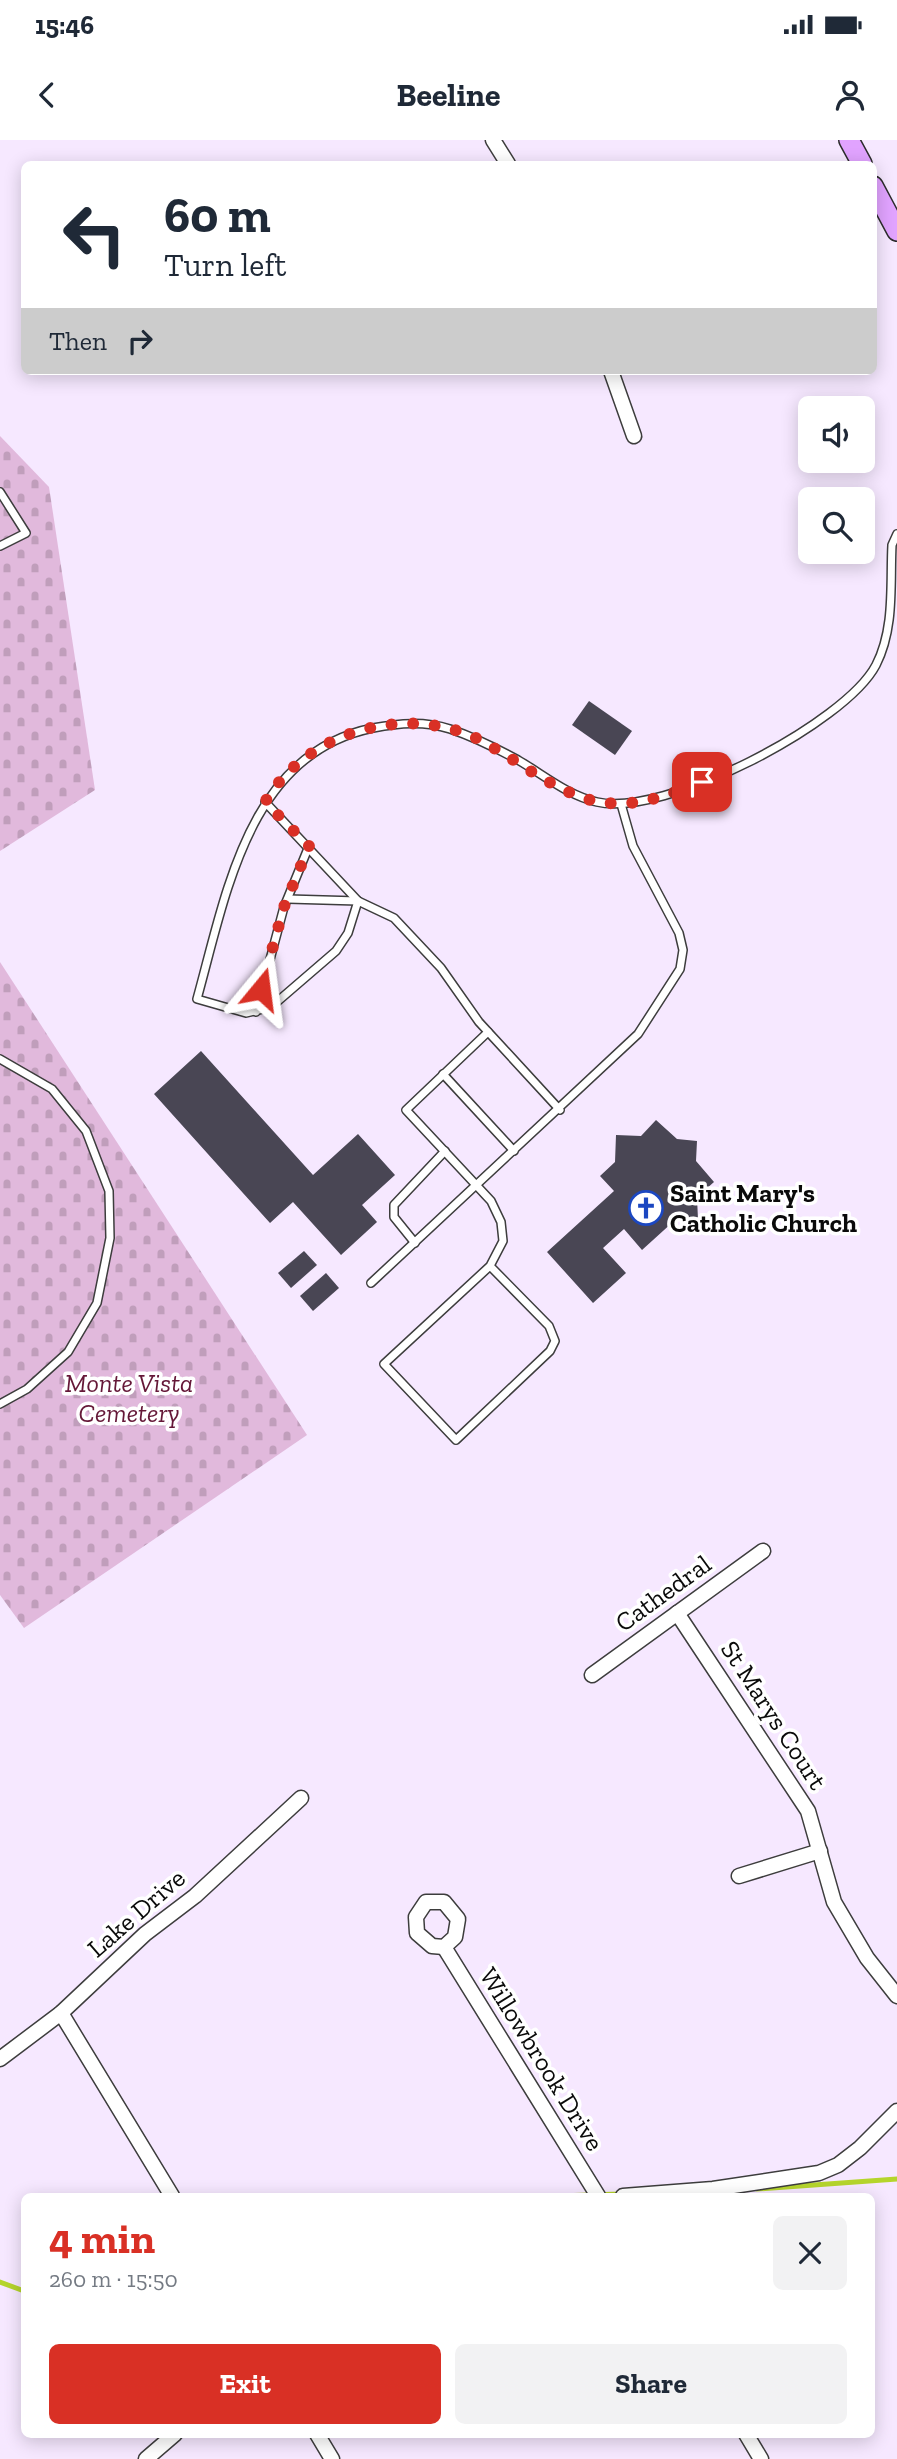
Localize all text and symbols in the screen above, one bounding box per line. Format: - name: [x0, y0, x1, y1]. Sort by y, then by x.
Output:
- text: 15:46: [35, 9, 94, 41]
- icon: back: [28, 76, 66, 114]
- text: Beeline: [397, 76, 500, 114]
- icon: person: [831, 76, 869, 114]
- text: 60 m: [164, 186, 271, 245]
- icon: left: [49, 189, 140, 280]
- text: Turn left: [164, 246, 286, 284]
- icon: right: [121, 322, 159, 360]
- text: Then: [49, 325, 107, 357]
- map controls: [798, 396, 875, 564]
- button: sound: [798, 396, 875, 473]
- button: search: [798, 487, 875, 564]
- pin: [672, 752, 732, 812]
- icon: arrive: [683, 763, 721, 801]
- position arrow: [224, 952, 298, 1026]
- place label: Saint Mary's Catholic Church: [670, 1177, 857, 1239]
- church icon: Saint Mary's Catholic Church: [627, 1189, 665, 1227]
- park label: Monte Vista Cemetery: [65, 1367, 193, 1429]
- street label: Cathedral: [609, 1548, 717, 1638]
- street label: St Marys Court: [714, 1635, 834, 1796]
- street label: Lake Drive: [81, 1862, 191, 1964]
- street label: Willowbrook Drive: [473, 1961, 611, 2157]
- text: 4 min: [49, 2213, 155, 2264]
- button: close: [773, 2216, 847, 2290]
- text: 260 m · 15:50: [49, 2265, 178, 2293]
- button: Exit: [49, 2344, 441, 2424]
- button: Share: [455, 2344, 847, 2424]

